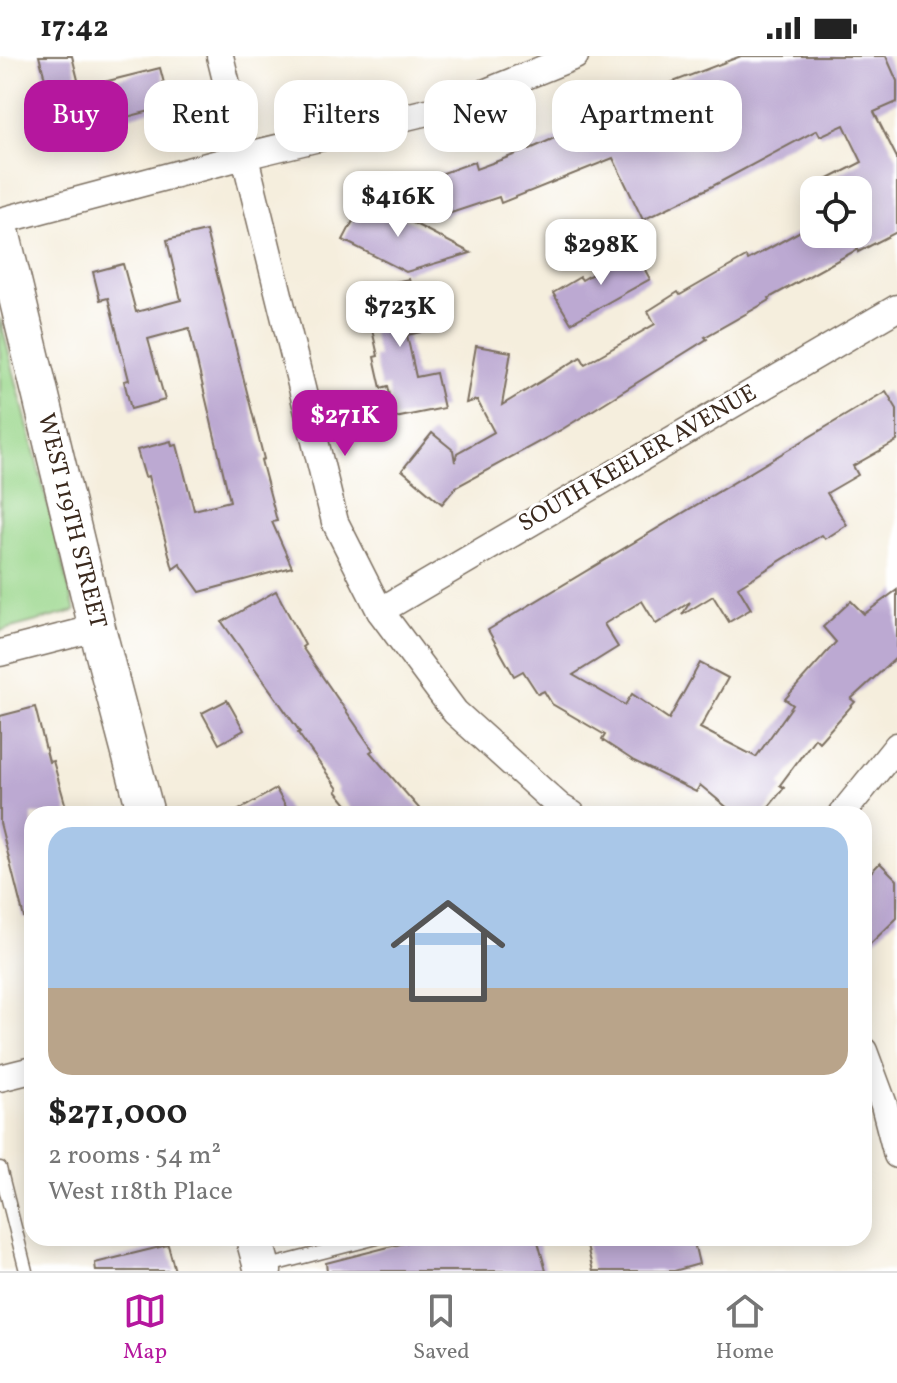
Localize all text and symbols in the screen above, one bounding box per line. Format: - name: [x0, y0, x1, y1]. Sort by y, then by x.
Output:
- text: 17:42: [40, 7, 109, 49]
- chip: Buy: [24, 80, 128, 152]
- chip: Rent: [144, 80, 258, 152]
- chip: Filters: [274, 80, 408, 152]
- chip: New: [424, 80, 536, 152]
- chip: Apartment: [552, 80, 742, 152]
- pin: $416K: [342, 171, 454, 239]
- map controls: [800, 176, 872, 248]
- button: locate: [800, 176, 872, 248]
- text: $416K: [361, 179, 435, 215]
- pin: $298K: [545, 219, 657, 287]
- text: $298K: [563, 227, 639, 263]
- pin: $723K: [344, 281, 456, 349]
- text: $723K: [364, 289, 436, 325]
- street label: SOUTH KEELER AVENUE: [513, 377, 763, 541]
- pin: $271K: [289, 390, 401, 458]
- text: $271K: [310, 398, 380, 434]
- street label: WEST 119TH STREET: [28, 410, 114, 632]
- icon: home: [376, 879, 520, 1023]
- text: $271,000: [48, 1091, 187, 1138]
- text: 2 rooms · 54 m²: [48, 1138, 221, 1174]
- text: West 118th Place: [48, 1174, 233, 1210]
- tab: Map: [123, 1289, 167, 1368]
- tab: Saved: [413, 1289, 470, 1368]
- tab: Home: [716, 1289, 774, 1368]

